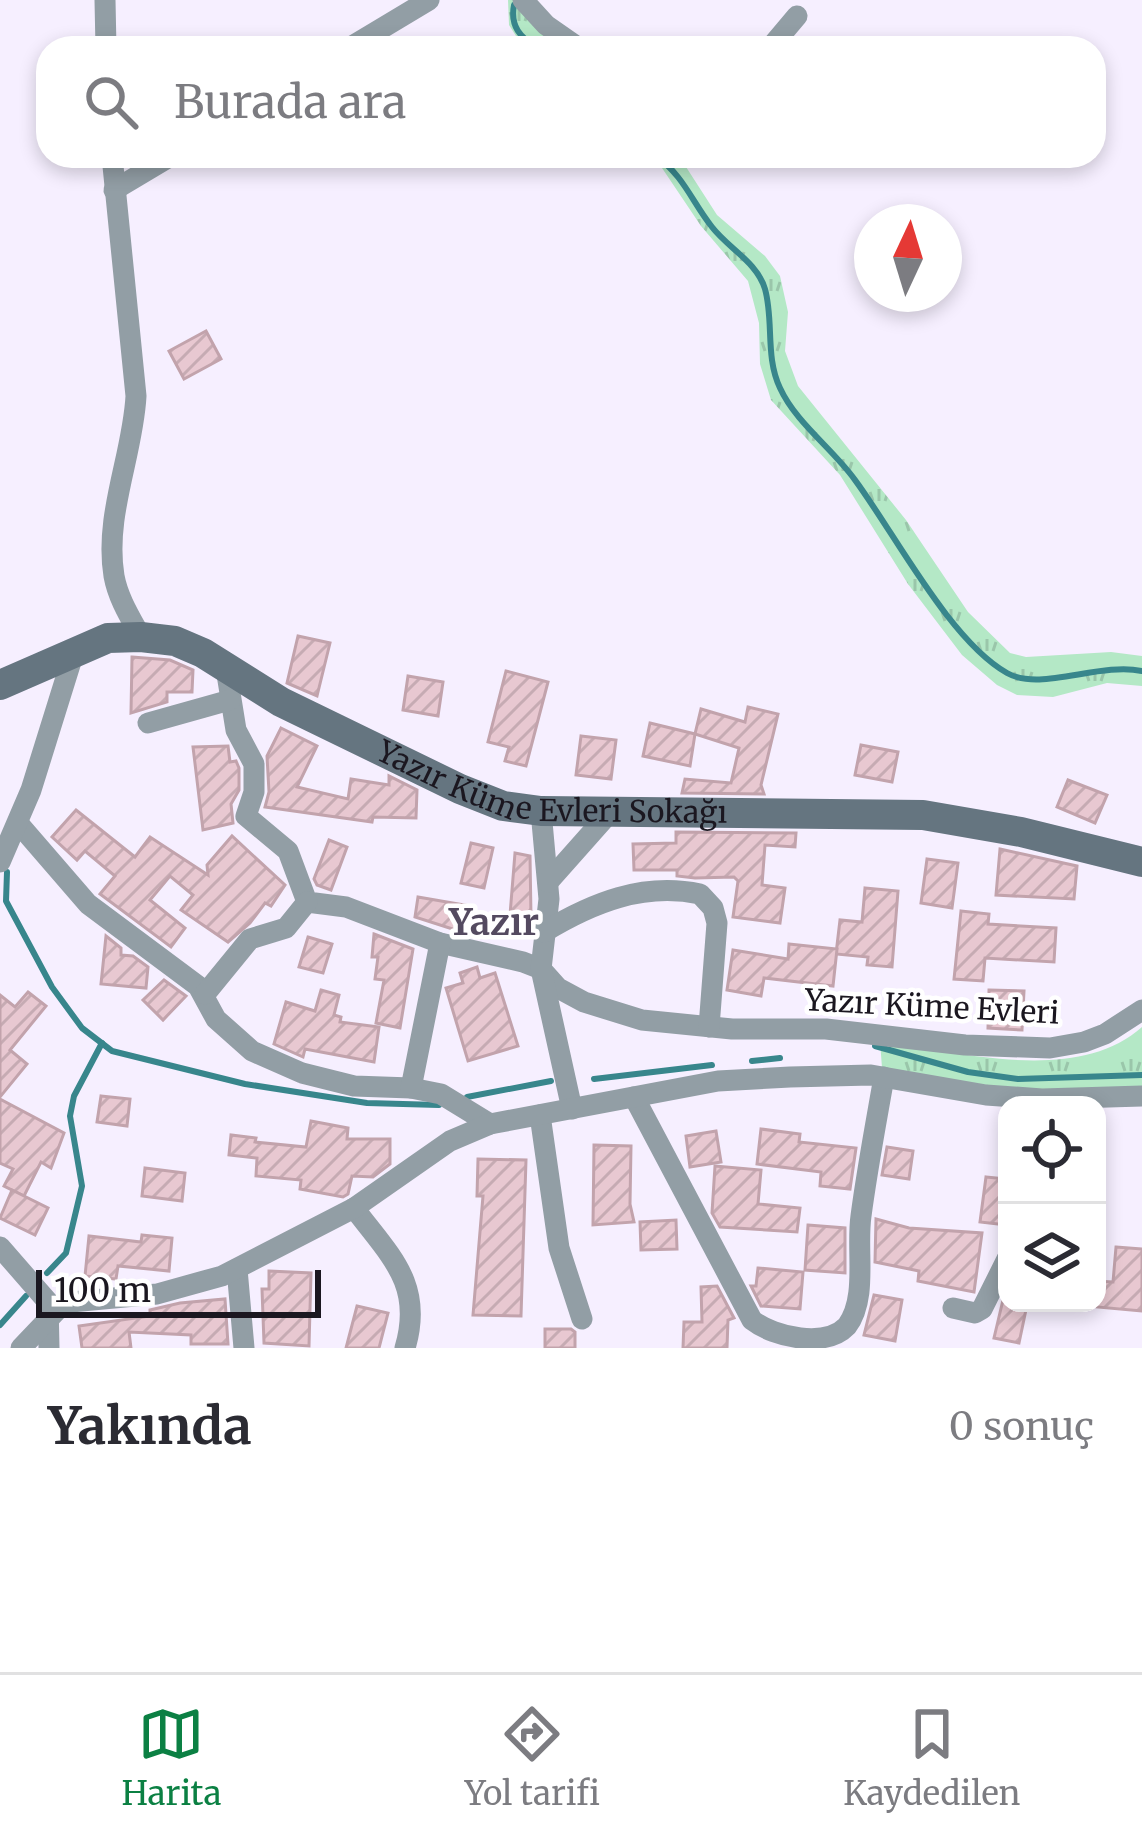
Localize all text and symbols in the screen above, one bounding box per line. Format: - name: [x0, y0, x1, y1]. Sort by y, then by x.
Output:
- search box: [36, 36, 1106, 168]
- icon: search: [78, 69, 144, 135]
- text: Burada ara: [174, 74, 406, 130]
- north arrow: [854, 204, 962, 312]
- street label: Yazır Küme Evleri Sokağı: [370, 731, 728, 831]
- district label: Yazır: [448, 900, 539, 945]
- street label: Yazır Küme Evleri: [803, 980, 1060, 1032]
- map controls: [998, 1096, 1106, 1312]
- button: locate: [998, 1096, 1106, 1204]
- button: layers: [998, 1204, 1106, 1312]
- scale bar: [36, 1264, 321, 1317]
- text: 100 m: [54, 1270, 151, 1311]
- text: Yakında: [48, 1394, 252, 1458]
- text: 0 sonuç: [949, 1402, 1094, 1451]
- tab: Harita: [122, 1701, 221, 1814]
- tab: Yol tarifi: [465, 1701, 600, 1814]
- tab: Kaydedilen: [843, 1701, 1020, 1814]

